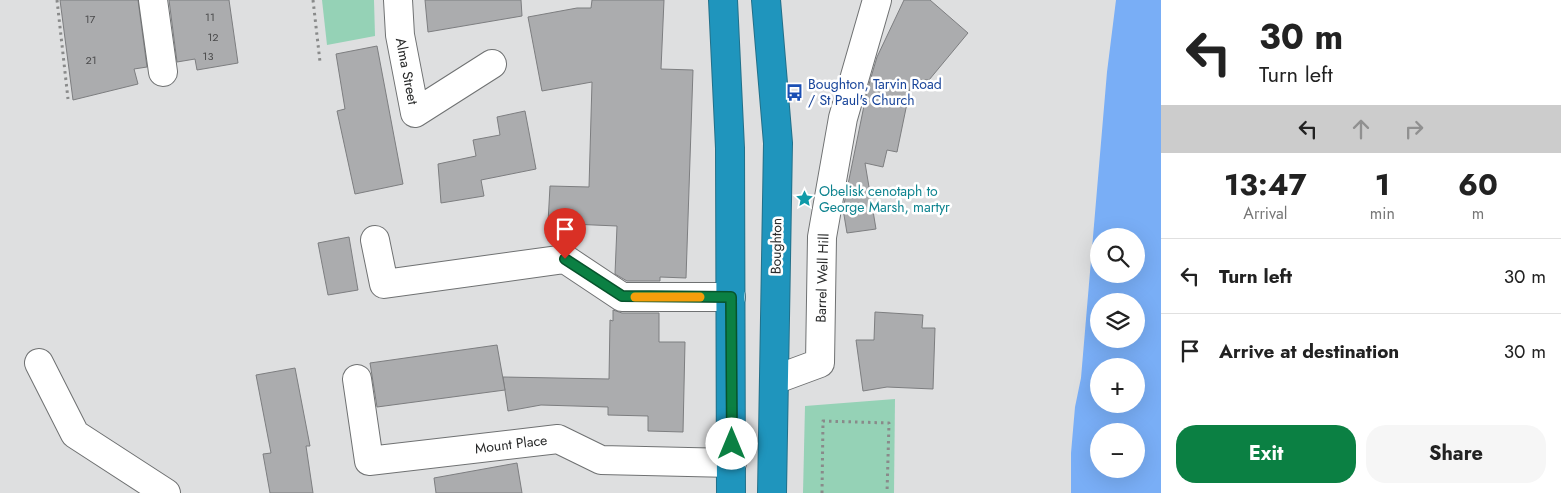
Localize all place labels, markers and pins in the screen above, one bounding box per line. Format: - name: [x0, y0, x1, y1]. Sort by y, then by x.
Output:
- place label: Boughton, Tarvin Road / St Paul's Church: [808, 74, 942, 110]
- bus stop icon: Boughton, Tarvin Road / St Paul's Church: [784, 82, 804, 102]
- place label: Obelisk cenotaph to George Marsh, martyr: [819, 181, 950, 217]
- place icon: Obelisk cenotaph to George Marsh, martyr: [795, 189, 815, 209]
- pin: [544, 208, 586, 259]

